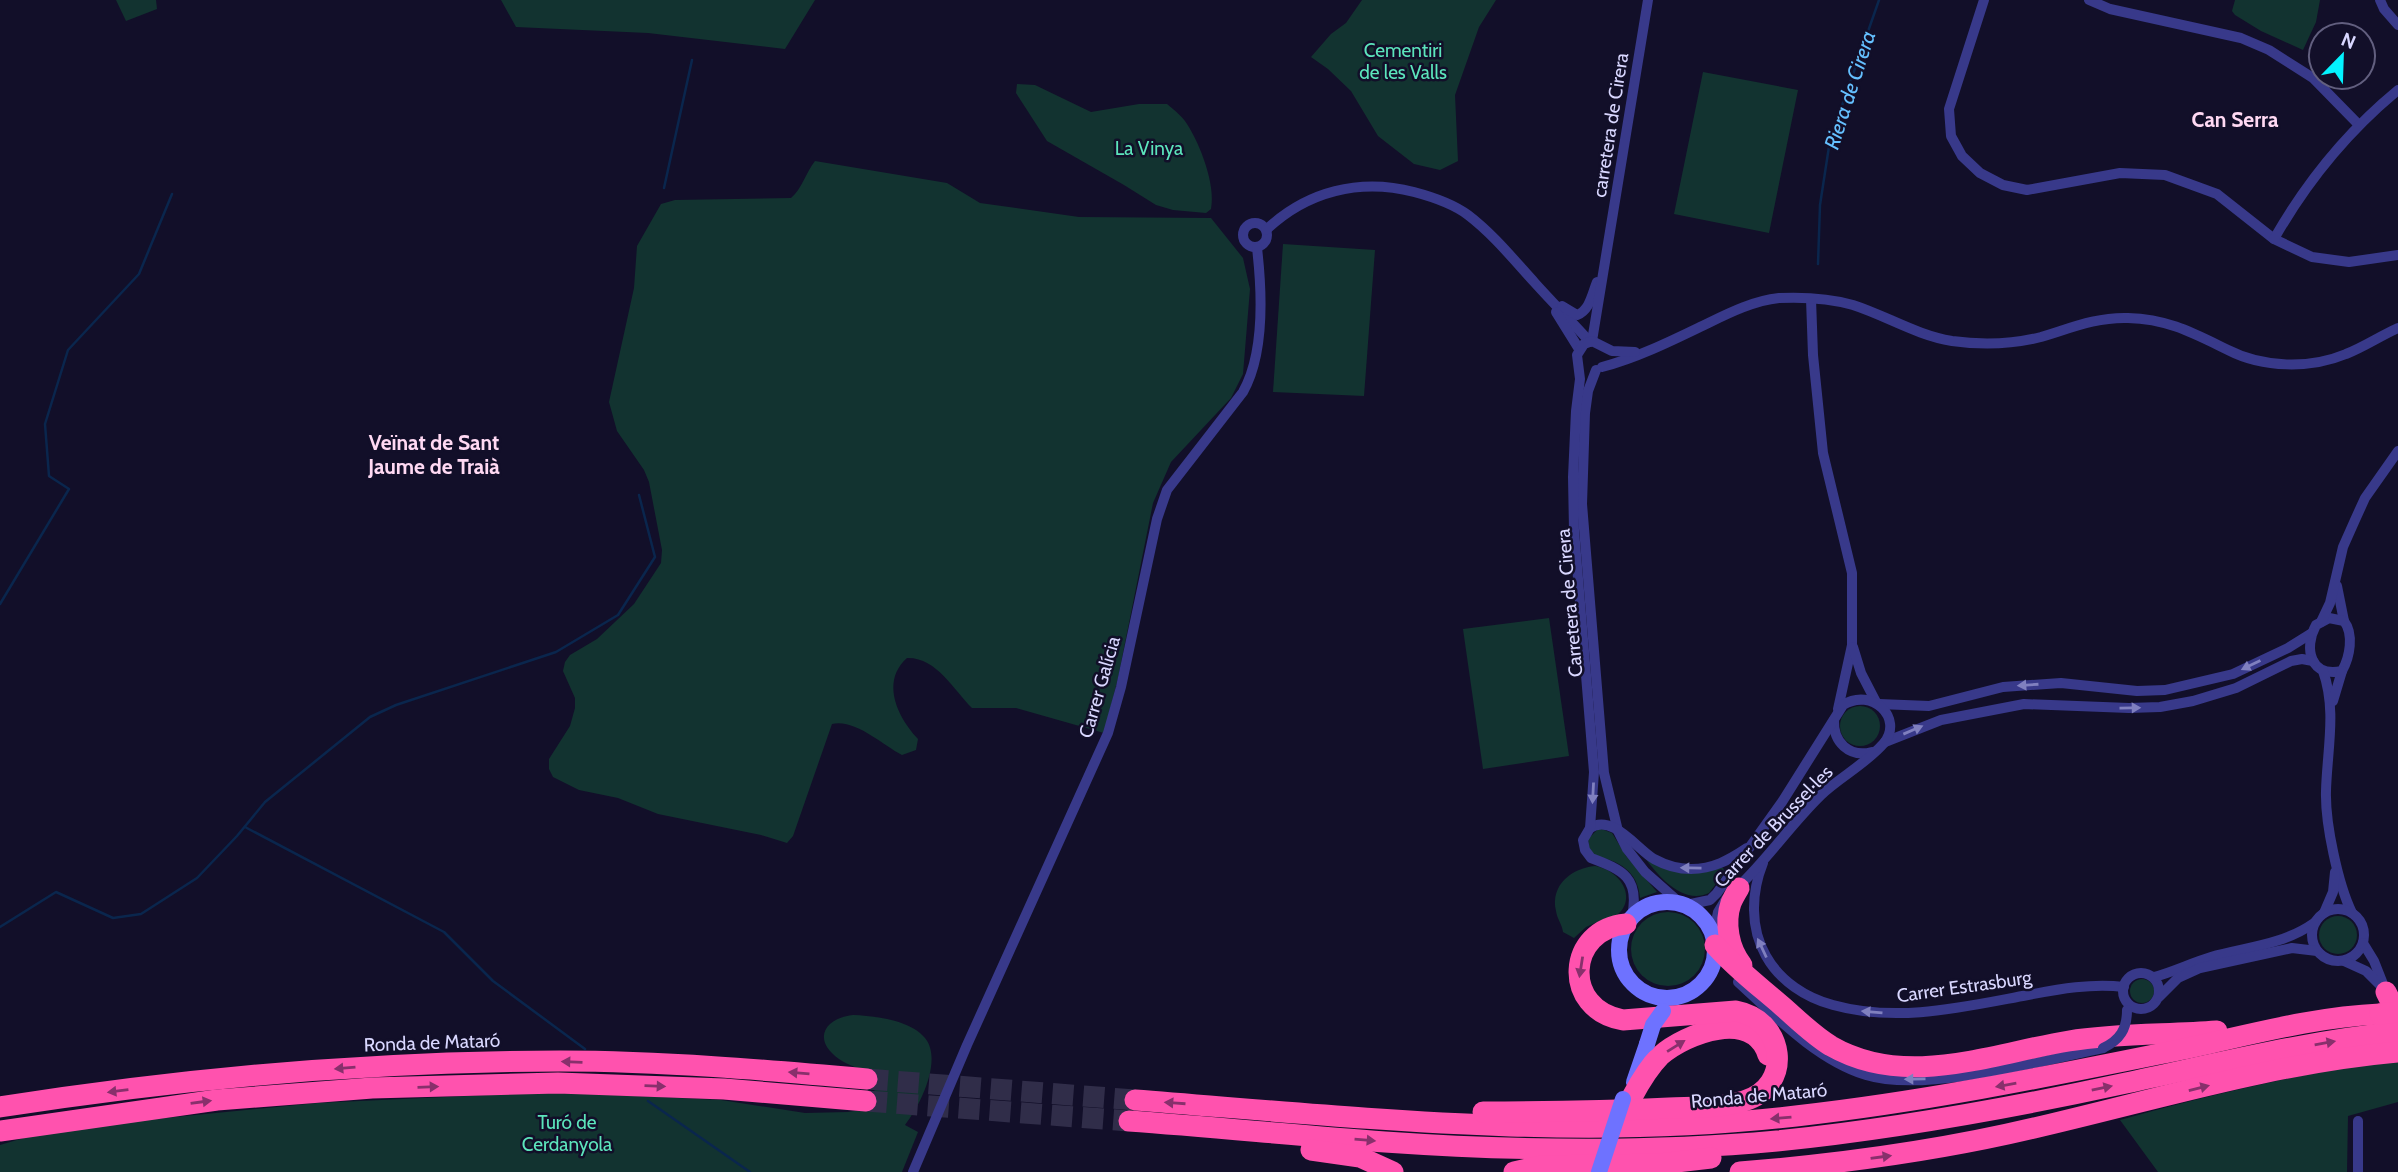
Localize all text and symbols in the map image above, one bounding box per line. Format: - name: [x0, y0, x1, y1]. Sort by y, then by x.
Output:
- north arrow: [2307, 21, 2377, 91]
- water label: Riera de Cirera: [1819, 28, 1880, 152]
- text: N: [2338, 28, 2359, 54]
- park label: Cementiri de les Valls: [1359, 39, 1447, 84]
- street label: carretera de Cirera: [1588, 51, 1633, 199]
- district label: Can Serra: [2192, 107, 2279, 132]
- park label: La Vinya: [1115, 137, 1183, 160]
- district label: Veïnat de Sant Jaume de Traià: [367, 430, 500, 479]
- street label: Carretera de Cirera: [1552, 528, 1587, 678]
- street label: Carrer Galícia: [1074, 634, 1125, 741]
- one-way arrow: [2241, 660, 2262, 671]
- one-way arrow: [2017, 680, 2039, 691]
- one-way arrow: [2119, 702, 2141, 714]
- one-way arrow: [1903, 725, 1924, 736]
- street label: Carrer de Brussel·les: [1709, 760, 1838, 892]
- one-way arrow: [1588, 782, 1599, 804]
- one-way arrow: [1680, 862, 1702, 874]
- one-way arrow: [1757, 938, 1768, 958]
- one-way arrow: [1575, 956, 1586, 978]
- street label: Carrer Estrasburg: [1895, 966, 2034, 1007]
- one-way arrow: [1861, 1006, 1883, 1017]
- street label: Ronda de Mataró: [363, 1029, 501, 1056]
- one-way arrow: [2314, 1037, 2336, 1048]
- one-way arrow: [1666, 1039, 1685, 1052]
- one-way arrow: [561, 1056, 583, 1067]
- one-way arrow: [333, 1063, 355, 1074]
- one-way arrow: [788, 1067, 810, 1078]
- one-way arrow: [1904, 1073, 1926, 1085]
- street label: Ronda de Mataró: [1690, 1078, 1828, 1113]
- one-way arrow: [1995, 1080, 2017, 1091]
- one-way arrow: [417, 1081, 439, 1092]
- one-way arrow: [645, 1081, 667, 1092]
- one-way arrow: [2188, 1082, 2210, 1093]
- one-way arrow: [2091, 1083, 2113, 1094]
- one-way arrow: [107, 1085, 129, 1096]
- one-way arrow: [190, 1097, 212, 1108]
- one-way arrow: [1164, 1097, 1186, 1108]
- park label: Turó de Cerdanyola: [522, 1111, 612, 1156]
- one-way arrow: [1770, 1112, 1792, 1123]
- one-way arrow: [1354, 1135, 1376, 1146]
- one-way arrow: [1870, 1152, 1892, 1163]

